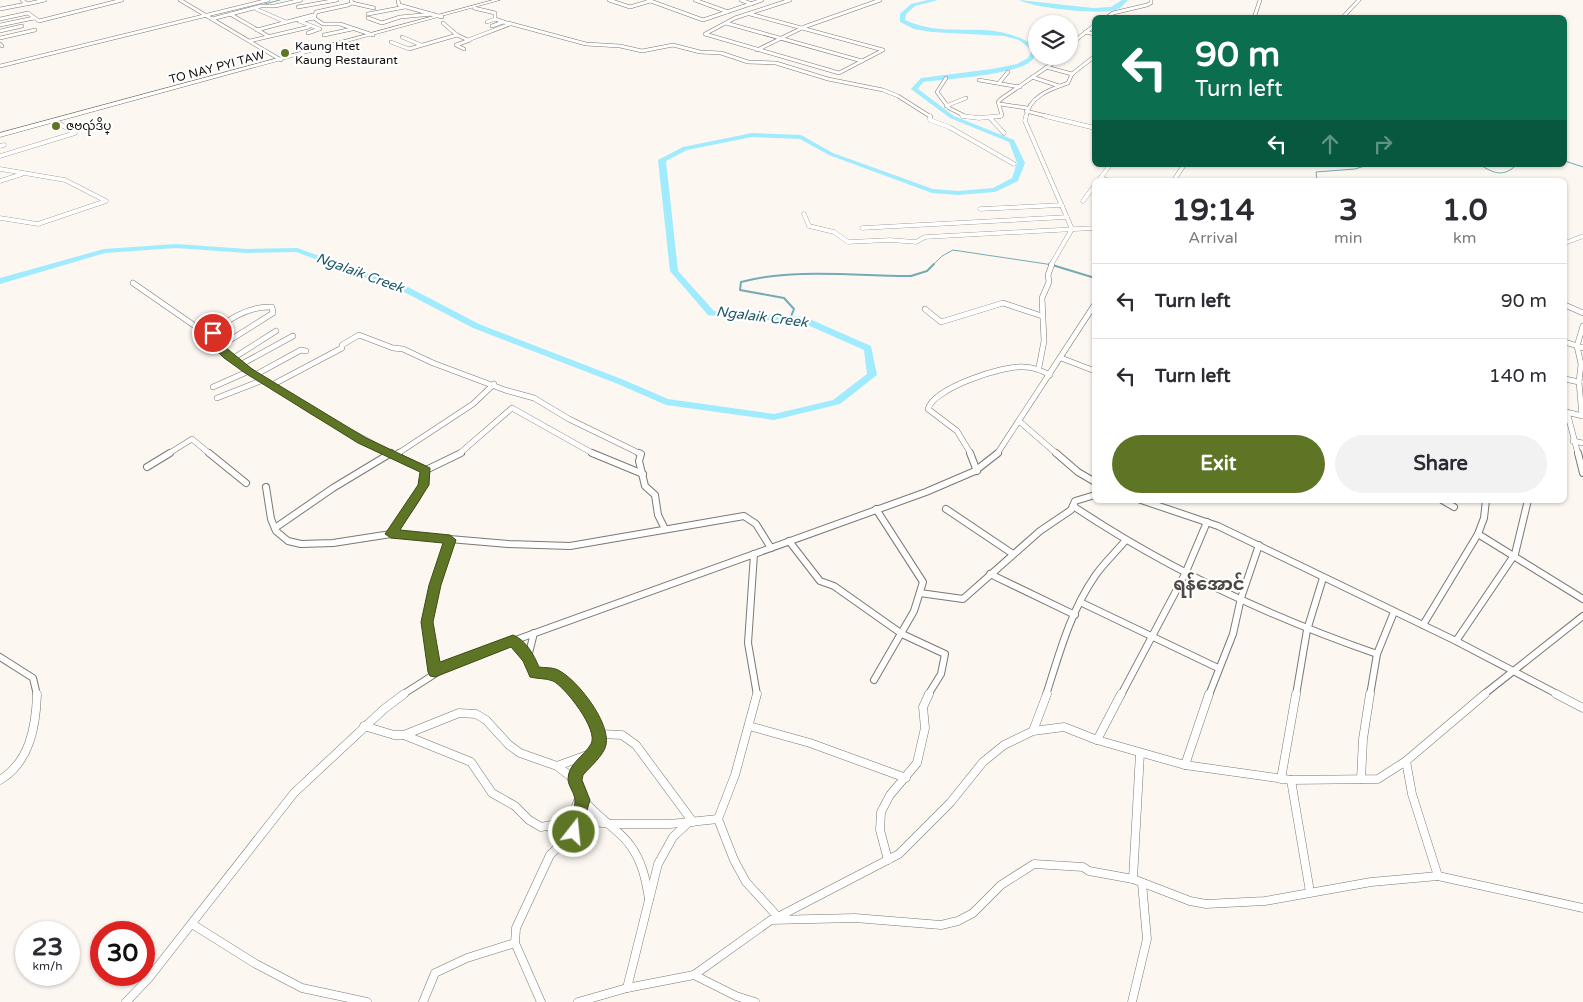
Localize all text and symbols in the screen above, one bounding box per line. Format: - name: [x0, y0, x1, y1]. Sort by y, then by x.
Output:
- map controls: [1028, 15, 1078, 65]
- button: layers: [1028, 15, 1078, 65]
- text: 90 m: [1195, 34, 1280, 76]
- icon: left: [1112, 35, 1177, 100]
- place label: Kaung Htet Kaung Restaurant: [295, 39, 398, 67]
- marker: Kaung Htet Kaung Restaurant: [279, 47, 291, 59]
- street label: TO NAY PYI TAW: [168, 48, 266, 86]
- text: Turn left: [1195, 76, 1283, 102]
- place label: ဇဗၺဴဒိပ္: [66, 117, 111, 136]
- marker: ဇဗၺဴဒိပ္: [50, 120, 62, 132]
- icon: left: [1263, 130, 1291, 158]
- icon: ahead: [1316, 130, 1344, 158]
- icon: right: [1369, 130, 1397, 158]
- text: 19:14: [1171, 192, 1255, 229]
- text: 3: [1339, 192, 1358, 229]
- text: 1.0: [1442, 192, 1487, 229]
- text: Arrival: [1188, 228, 1238, 248]
- text: min: [1334, 228, 1363, 248]
- text: km: [1453, 228, 1476, 248]
- water label: Ngalaik Creek: [314, 249, 407, 297]
- icon: left: [1112, 287, 1140, 315]
- text: Turn left: [1155, 290, 1231, 312]
- text: 90 m: [1501, 290, 1547, 312]
- water label: Ngalaik Creek: [715, 303, 810, 331]
- pin: [192, 312, 234, 354]
- icon: arrive: [199, 319, 227, 347]
- icon: left: [1112, 362, 1140, 390]
- text: Turn left: [1155, 365, 1231, 387]
- text: 140 m: [1489, 365, 1547, 387]
- button: Exit: [1112, 435, 1325, 493]
- button: Share: [1335, 435, 1547, 493]
- district label: ရန်အောင်: [1173, 572, 1245, 598]
- position arrow: [547, 805, 599, 857]
- speed limit sign: 30: [90, 921, 155, 986]
- text: 23: [32, 932, 63, 962]
- text: km/h: [32, 959, 63, 973]

